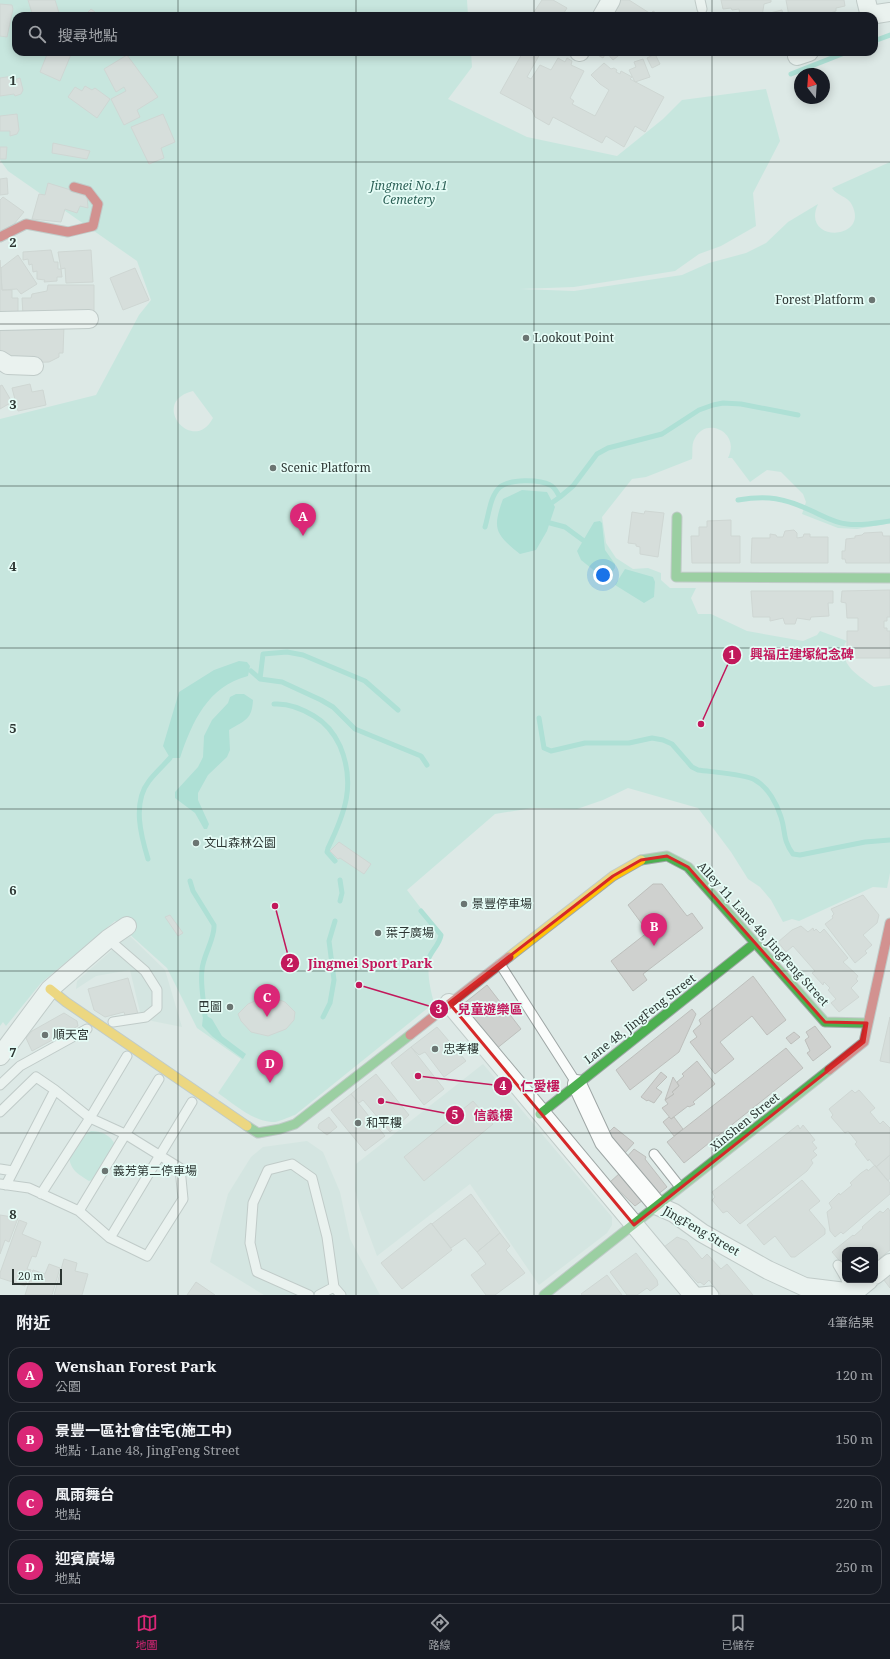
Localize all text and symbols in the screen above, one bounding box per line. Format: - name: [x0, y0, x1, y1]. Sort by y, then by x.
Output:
- search box: [12, 12, 878, 56]
- icon: search: [26, 23, 48, 45]
- text: 搜尋地點: [58, 25, 118, 45]
- north arrow: [794, 68, 830, 104]
- text: 1: [9, 71, 17, 89]
- park label: Jingmei No.11 Cemetery: [368, 177, 448, 208]
- text: 2: [9, 233, 17, 251]
- place label: Forest Platform: [775, 291, 864, 308]
- marker: Forest Platform: [867, 295, 877, 305]
- place label: Lookout Point: [534, 329, 614, 346]
- marker: Lookout Point: [521, 333, 531, 343]
- text: 3: [9, 395, 17, 413]
- place label: Scenic Platform: [281, 459, 371, 476]
- marker: Scenic Platform: [268, 463, 278, 473]
- pin: A: [290, 503, 316, 536]
- text: 4: [9, 557, 17, 575]
- your location: [593, 565, 613, 585]
- callout: 興福庄建塚紀念碑: [722, 642, 862, 667]
- text: 興福庄建塚紀念碑: [750, 645, 854, 663]
- text: 1: [729, 646, 736, 663]
- text: 5: [9, 719, 17, 737]
- place label: 文山森林公園: [204, 834, 276, 851]
- marker: 文山森林公園: [191, 838, 201, 848]
- street label: Alley 11, Lane 48, JingFeng Street: [694, 858, 833, 1010]
- text: 6: [9, 881, 17, 899]
- place label: 景豐停車場: [472, 895, 532, 912]
- marker: 景豐停車場: [459, 899, 469, 909]
- pin: B: [641, 913, 667, 946]
- place label: 葉子廣場: [386, 924, 434, 941]
- marker: 葉子廣場: [373, 928, 383, 938]
- callout: Jingmei Sport Park: [280, 951, 440, 976]
- text: 2: [287, 954, 294, 971]
- text: Jingmei Sport Park: [307, 954, 433, 972]
- street label: Lane 48, JingFeng Street: [580, 970, 699, 1068]
- pin: C: [254, 984, 280, 1017]
- callout: 兒童遊樂區: [429, 997, 530, 1022]
- place label: 巴圖: [198, 998, 222, 1015]
- text: 3: [436, 1000, 443, 1017]
- text: 兒童遊樂區: [457, 1000, 523, 1018]
- marker: 巴圖: [225, 1002, 235, 1012]
- place label: 順天宮: [53, 1026, 89, 1043]
- marker: 順天宮: [40, 1030, 50, 1040]
- place label: 忠孝樓: [443, 1040, 479, 1057]
- text: 7: [9, 1043, 17, 1061]
- marker: 忠孝樓: [430, 1044, 440, 1054]
- pin: D: [257, 1050, 283, 1083]
- callout: 仁愛樓: [493, 1074, 568, 1099]
- text: 4: [500, 1077, 507, 1094]
- text: 仁愛樓: [520, 1077, 560, 1095]
- street label: XinShen Street: [707, 1088, 783, 1155]
- callout: 信義樓: [445, 1103, 520, 1128]
- text: 5: [452, 1106, 459, 1123]
- text: 信義樓: [473, 1106, 513, 1124]
- place label: 和平樓: [366, 1114, 402, 1131]
- marker: 和平樓: [353, 1118, 363, 1128]
- place label: 義芳第二停車場: [113, 1162, 197, 1179]
- marker: 義芳第二停車場: [100, 1166, 110, 1176]
- street label: JingFeng Street: [659, 1201, 743, 1259]
- text: 8: [9, 1205, 17, 1223]
- map controls: [842, 1247, 878, 1283]
- button: layers: [842, 1247, 878, 1283]
- scale bar: [12, 1267, 62, 1286]
- text: 20 m: [18, 1268, 44, 1283]
- text: 附近: [16, 1311, 50, 1334]
- text: 4筆結果: [828, 1313, 874, 1331]
- text: Wenshan Forest Park: [55, 1356, 216, 1376]
- text: A: [25, 1366, 35, 1384]
- text: 120 m: [836, 1366, 873, 1384]
- text: 公園: [55, 1377, 81, 1395]
- text: 景豐一區社會住宅(施工中): [55, 1420, 232, 1440]
- text: B: [26, 1430, 34, 1448]
- text: 150 m: [836, 1430, 873, 1448]
- text: 地點 · Lane 48, JingFeng Street: [55, 1441, 240, 1459]
- text: 風雨舞台: [55, 1484, 115, 1504]
- text: C: [26, 1494, 34, 1512]
- text: 220 m: [836, 1494, 873, 1512]
- text: 地點: [55, 1505, 81, 1523]
- text: 迎賓廣場: [55, 1548, 115, 1568]
- text: D: [25, 1558, 35, 1576]
- text: 250 m: [836, 1558, 873, 1576]
- text: 地點: [55, 1569, 81, 1587]
- tab: 地圖: [136, 1612, 158, 1652]
- tab: 路線: [429, 1612, 451, 1652]
- tab: 已儲存: [722, 1612, 755, 1652]

